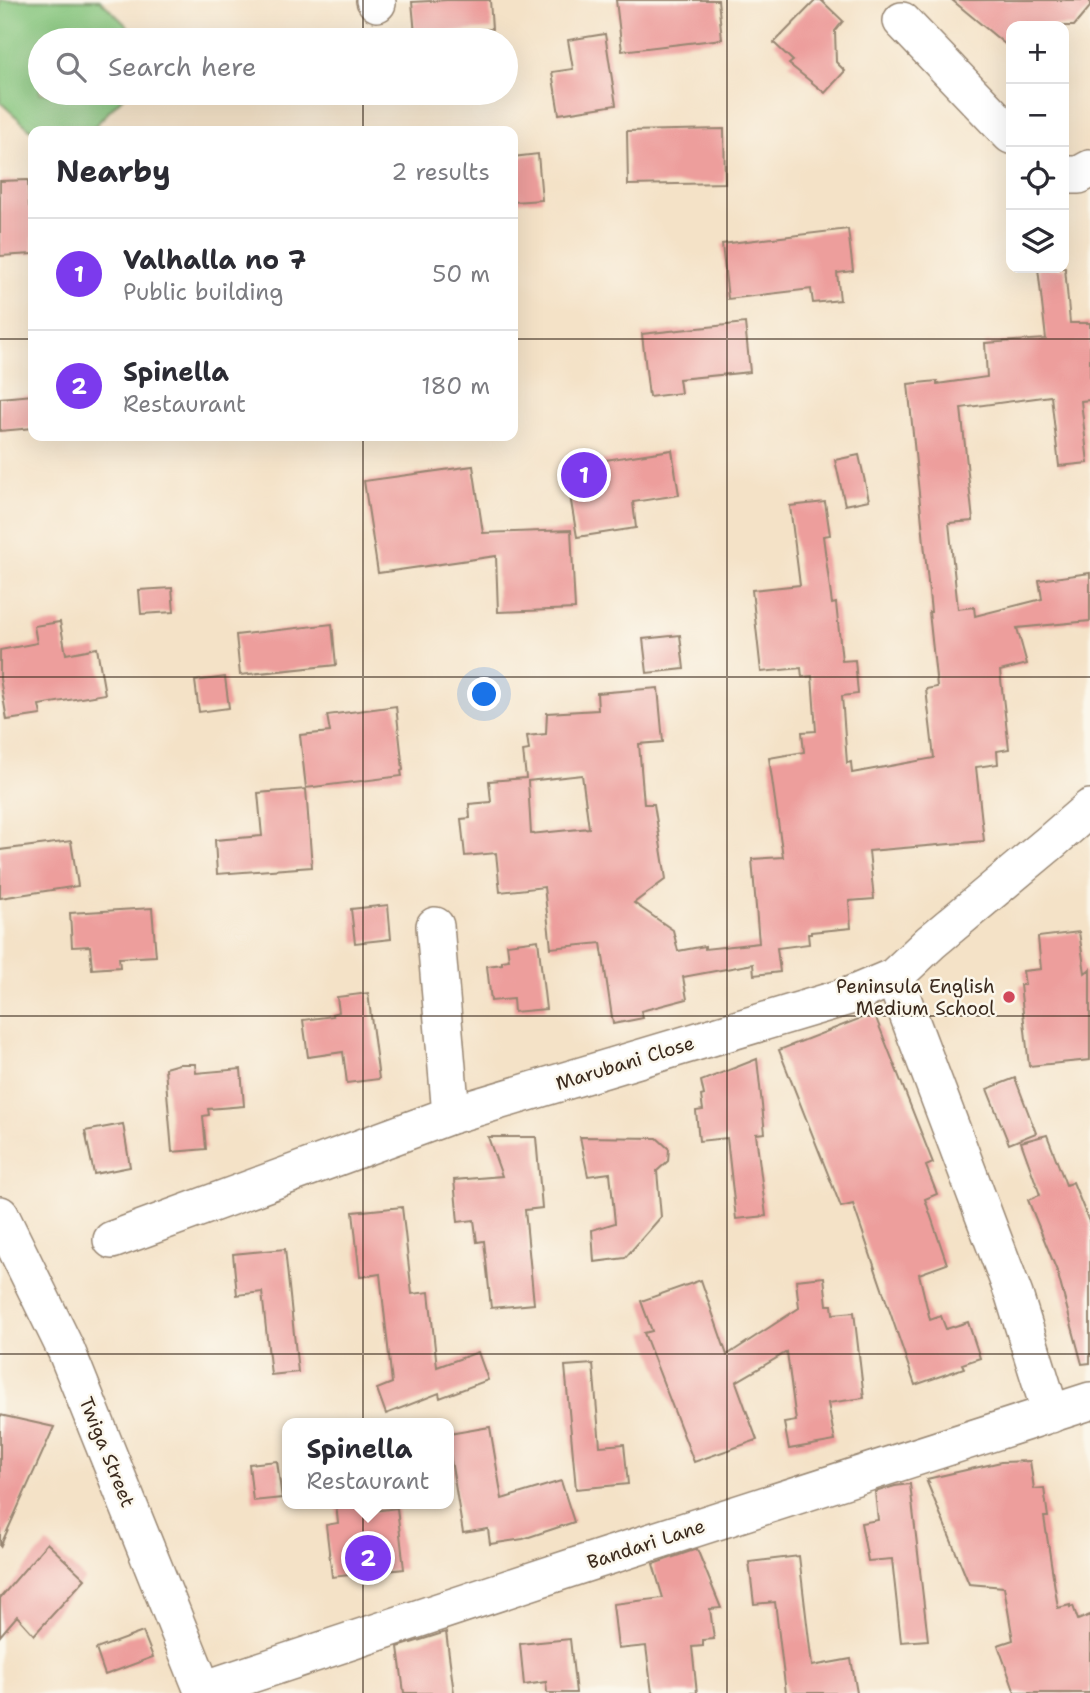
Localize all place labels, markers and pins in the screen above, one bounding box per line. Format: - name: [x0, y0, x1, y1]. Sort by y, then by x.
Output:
- pin: 1: [561, 449, 607, 501]
- place label: Peninsula English Medium School: [836, 974, 995, 1021]
- marker: Peninsula English Medium School: [1001, 989, 1017, 1005]
- pin: 2: [345, 1532, 391, 1584]

